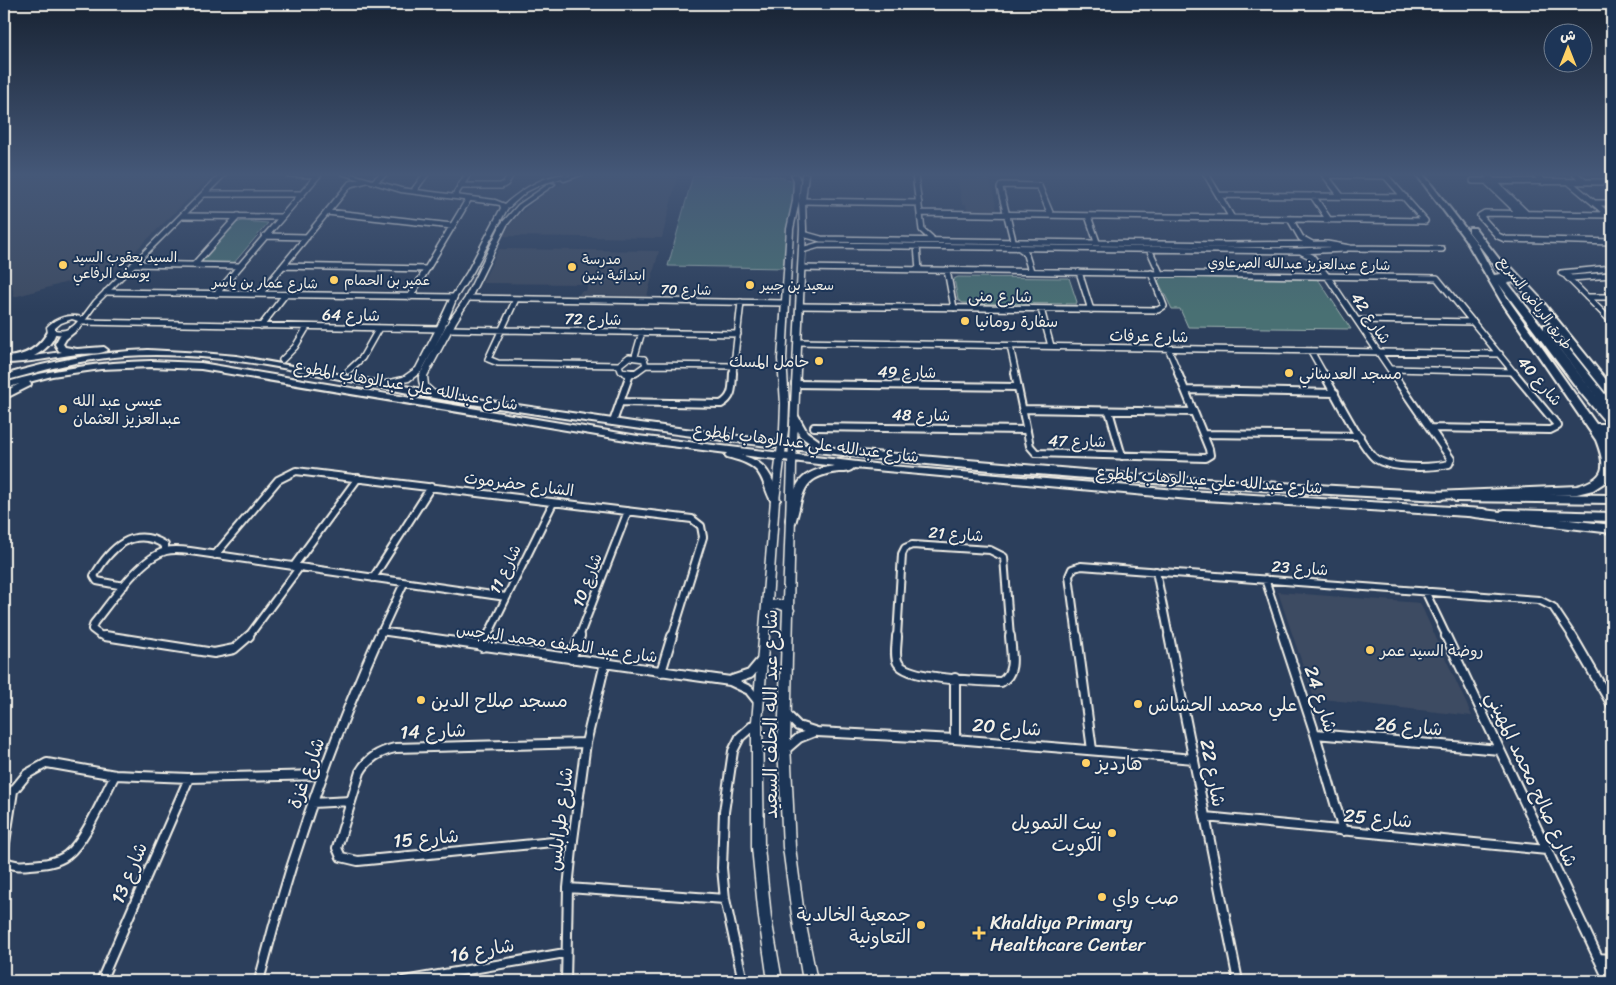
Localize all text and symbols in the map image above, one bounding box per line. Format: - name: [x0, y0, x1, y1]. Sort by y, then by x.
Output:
- north arrow: [1544, 22, 1594, 72]
- text: ش: [1560, 23, 1576, 48]
- place label: السيد يعقوب السيد يوسف الرفاعي: [73, 245, 177, 286]
- place label: مدرسة ابتدائية بنين: [582, 247, 646, 288]
- street label: شارع عبدالعزيز عبدالله الصرعاوي: [1207, 250, 1391, 278]
- street label: طريق الرياض السريع: [1491, 250, 1579, 356]
- marker: السيد يعقوب السيد يوسف الرفاعي: [57, 259, 69, 271]
- marker: مدرسة ابتدائية بنين: [566, 261, 578, 273]
- place label: عمير بن الحمام: [344, 268, 430, 293]
- street label: شارع عمار بن ياسر: [211, 270, 318, 296]
- place label: سعيد بن جبير: [759, 273, 834, 298]
- marker: عمير بن الحمام: [328, 274, 340, 286]
- street label: شارع 70: [660, 277, 712, 303]
- marker: سعيد بن جبير: [744, 279, 756, 291]
- street label: شارع منى: [968, 281, 1032, 311]
- street label: شارع 42: [1343, 286, 1399, 350]
- street label: شارع 64: [322, 300, 380, 330]
- street label: شارع 72: [564, 304, 622, 334]
- place label: سفارة رومانيا: [975, 307, 1058, 336]
- marker: سفارة رومانيا: [959, 315, 971, 327]
- street label: شارع عرفات: [1109, 321, 1189, 351]
- place label: حامل المسك: [729, 347, 809, 376]
- street label: شارع 40: [1510, 349, 1570, 413]
- street label: شارع عبدالله علي عبدالوهاب المطوع: [292, 351, 520, 419]
- marker: حامل المسك: [813, 355, 825, 367]
- street label: شارع 49: [877, 357, 937, 387]
- place label: مسجد العدساني: [1299, 359, 1402, 388]
- marker: مسجد العدساني: [1283, 367, 1295, 379]
- place label: عيسى عبد الله عبدالعزيز العثمان: [73, 386, 181, 433]
- street label: شارع 48: [892, 400, 950, 430]
- marker: عيسى عبد الله عبدالعزيز العثمان: [57, 403, 69, 415]
- street label: شارع عبدالله علي عبدالوهاب المطوع: [691, 415, 921, 471]
- street label: شارع 47: [1048, 426, 1106, 456]
- street label: شارع عبدالله علي عبدالوهاب المطوع: [1095, 458, 1323, 502]
- street label: الشارع حضرموت: [462, 463, 576, 505]
- street label: شارع 21: [928, 518, 984, 550]
- street label: شارع 11: [480, 539, 530, 599]
- street label: شارع 10: [563, 549, 611, 611]
- street label: شارع 23: [1271, 552, 1329, 584]
- street label: شارع عبد الله الخلف السعيد: [754, 609, 787, 819]
- street label: شارع عبد اللطيف محمد البرجس: [454, 615, 660, 671]
- place label: روضة السيد عمر: [1378, 636, 1484, 665]
- marker: روضة السيد عمر: [1364, 644, 1376, 656]
- street label: شارع 24: [1295, 661, 1347, 737]
- place label: مسجد صلاح الدين: [431, 684, 568, 717]
- street label: شارع صالح محمد المهيني: [1477, 685, 1587, 873]
- place label: علي محمد الحشاش: [1148, 688, 1298, 721]
- marker: مسجد صلاح الدين: [415, 694, 427, 706]
- marker: علي محمد الحشاش: [1132, 698, 1144, 710]
- street label: شارع 26: [1374, 707, 1444, 745]
- street label: شارع 20: [971, 708, 1043, 746]
- street label: شارع 14: [399, 713, 467, 749]
- street label: شارع غزة: [278, 733, 334, 813]
- street label: شارع 22: [1190, 736, 1236, 810]
- place label: هارديز: [1094, 747, 1143, 780]
- marker: هارديز: [1080, 757, 1092, 769]
- street label: شارع طرابلس: [537, 765, 583, 873]
- street label: شارع 25: [1342, 799, 1414, 837]
- place label: بيت التمويل الكويت: [1011, 806, 1102, 861]
- street label: شارع 15: [392, 819, 460, 857]
- marker: بيت التمويل الكويت: [1106, 827, 1118, 839]
- street label: شارع 13: [101, 837, 157, 909]
- place label: صب واي: [1112, 881, 1179, 914]
- marker: صب واي: [1096, 891, 1108, 903]
- place label: جمعية الخالدية التعاونية: [797, 898, 911, 953]
- place label: Khaldiya Primary Healthcare Center: [990, 906, 1146, 961]
- marker: جمعية الخالدية التعاونية: [915, 919, 927, 931]
- marker: Khaldiya Primary Healthcare Center: [972, 926, 986, 940]
- street label: شارع 16: [447, 928, 517, 972]

